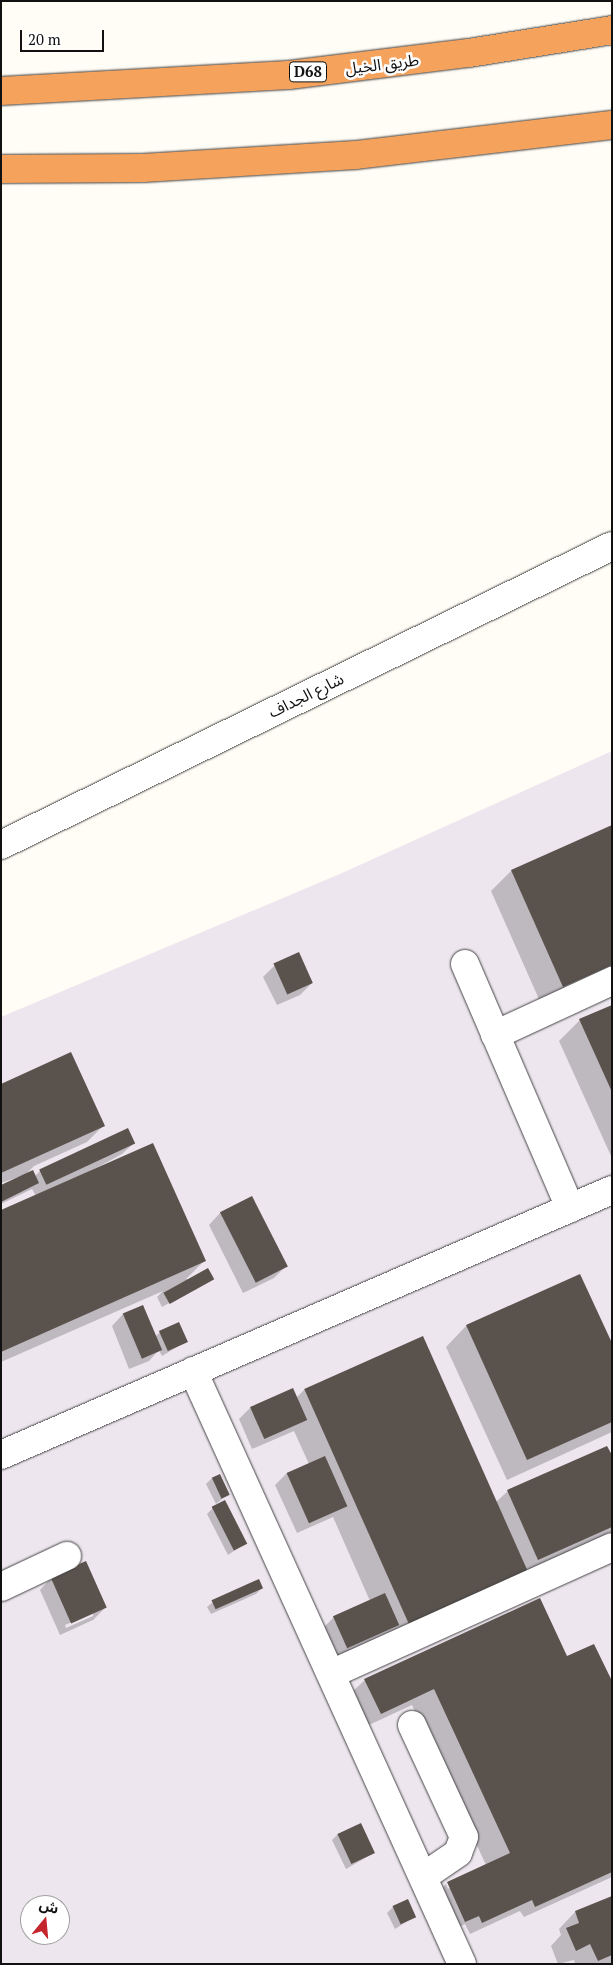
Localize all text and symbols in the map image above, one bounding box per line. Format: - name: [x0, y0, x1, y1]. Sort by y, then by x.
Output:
- scale bar: [22, 20, 106, 52]
- text: 20 m: [28, 29, 61, 49]
- street label: طريق الخيل: [344, 50, 420, 78]
- road number: D68: [288, 60, 328, 84]
- street label: شارع الجداف: [265, 669, 347, 721]
- text: ش: [37, 1894, 61, 1918]
- north arrow: [20, 1895, 70, 1945]

